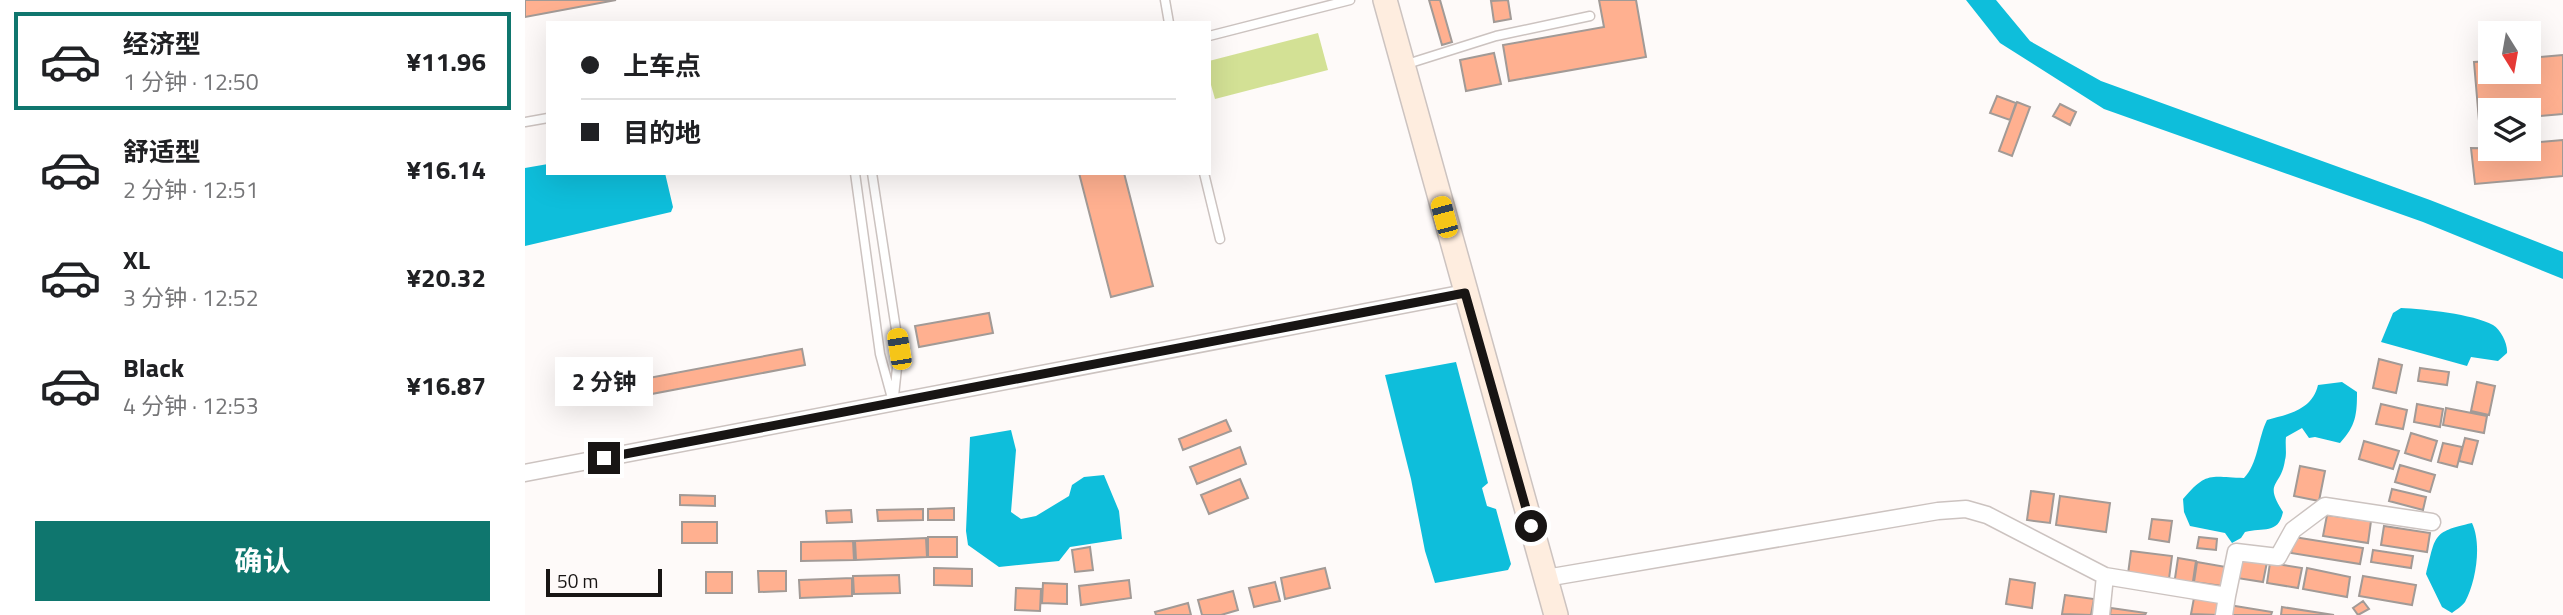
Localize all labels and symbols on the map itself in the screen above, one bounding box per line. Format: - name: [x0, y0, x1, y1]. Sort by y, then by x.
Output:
- north arrow: [2478, 21, 2541, 84]
- car: [1429, 194, 1460, 240]
- car: [886, 327, 913, 371]
- callout: 2 分钟: [555, 356, 653, 406]
- route end: [588, 442, 620, 474]
- route start: [1515, 510, 1547, 542]
- scale bar: [546, 566, 661, 598]

